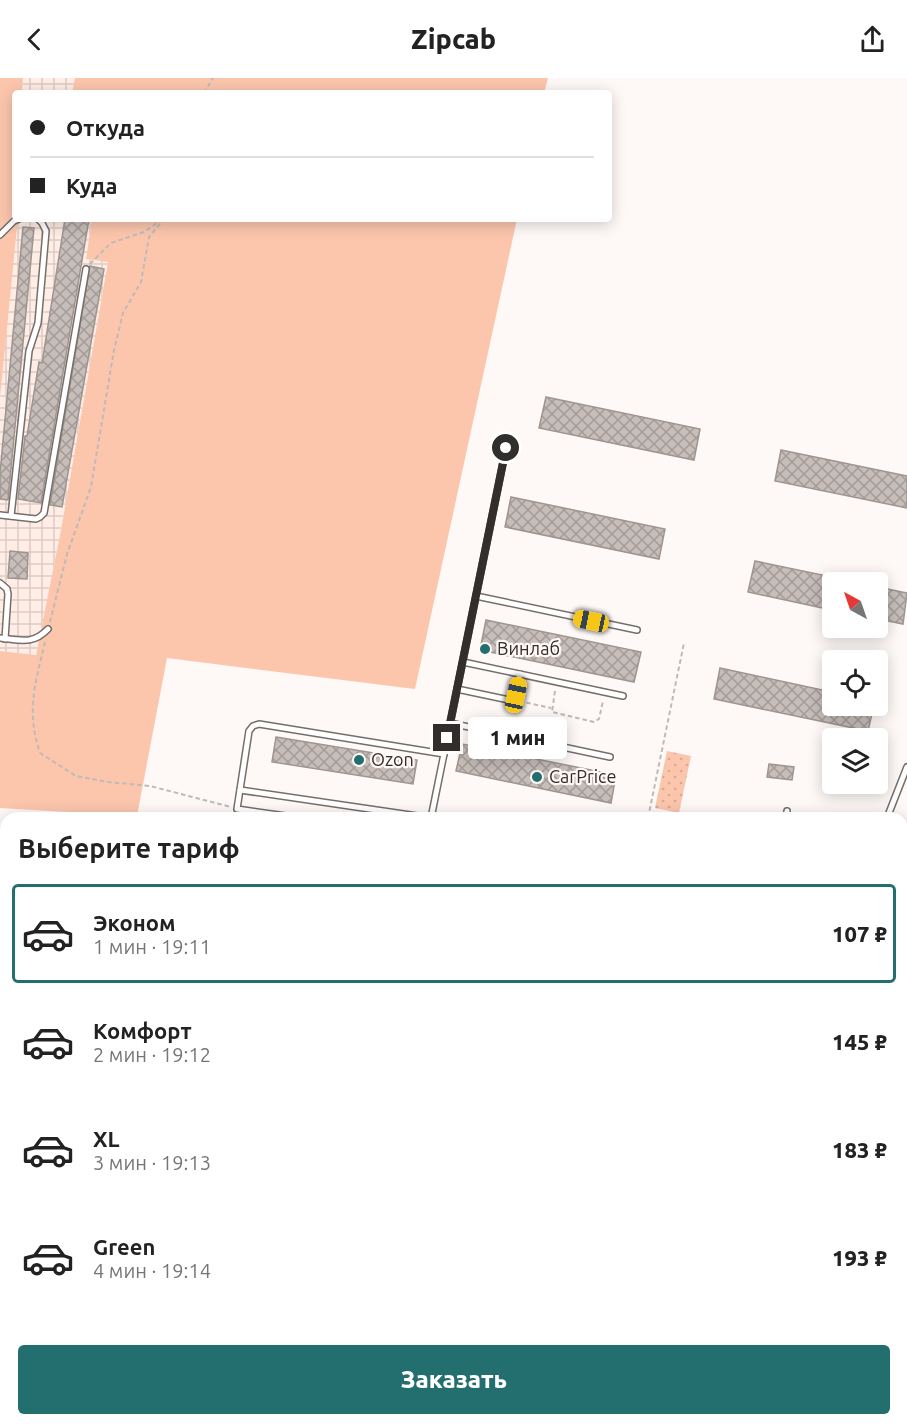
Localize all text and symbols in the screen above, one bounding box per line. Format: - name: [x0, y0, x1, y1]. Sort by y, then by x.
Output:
- icon: back: [18, 23, 51, 56]
- icon: share: [856, 23, 889, 56]
- text: Zipcab: [411, 24, 496, 54]
- text: Откуда: [66, 115, 145, 140]
- text: Куда: [66, 173, 117, 198]
- route start: [492, 434, 519, 461]
- north arrow: [822, 572, 888, 638]
- map controls: [822, 572, 888, 794]
- car: [572, 608, 610, 634]
- place label: Винлаб: [497, 638, 560, 658]
- marker: Винлаб: [478, 642, 492, 656]
- button: locate: [822, 650, 888, 716]
- car: [503, 676, 529, 714]
- callout: 1 мин: [468, 717, 567, 759]
- route end: [433, 724, 460, 751]
- text: 1 мин: [490, 726, 545, 749]
- button: layers: [822, 728, 888, 794]
- place label: Ozon: [371, 749, 414, 769]
- marker: Ozon: [352, 753, 366, 767]
- place label: CarPrice: [549, 766, 616, 786]
- marker: CarPrice: [530, 770, 544, 784]
- text: Выберите тариф: [18, 833, 240, 863]
- icon: car: [21, 907, 75, 961]
- text: Эконом: [93, 910, 175, 935]
- text: 107 ₽: [832, 921, 887, 946]
- text: 1 мин · 19:11: [93, 935, 211, 958]
- icon: car: [21, 1015, 75, 1069]
- text: Комфорт: [93, 1018, 192, 1043]
- text: 145 ₽: [832, 1029, 887, 1054]
- text: 2 мин · 19:12: [93, 1043, 211, 1066]
- icon: car: [21, 1123, 75, 1177]
- text: XL: [93, 1126, 120, 1151]
- text: 183 ₽: [832, 1137, 887, 1162]
- text: 3 мин · 19:13: [93, 1151, 211, 1174]
- icon: car: [21, 1231, 75, 1285]
- text: Green: [93, 1234, 155, 1259]
- text: 193 ₽: [832, 1245, 887, 1270]
- text: 4 мин · 19:14: [93, 1259, 211, 1282]
- button: Заказать: [18, 1345, 890, 1414]

